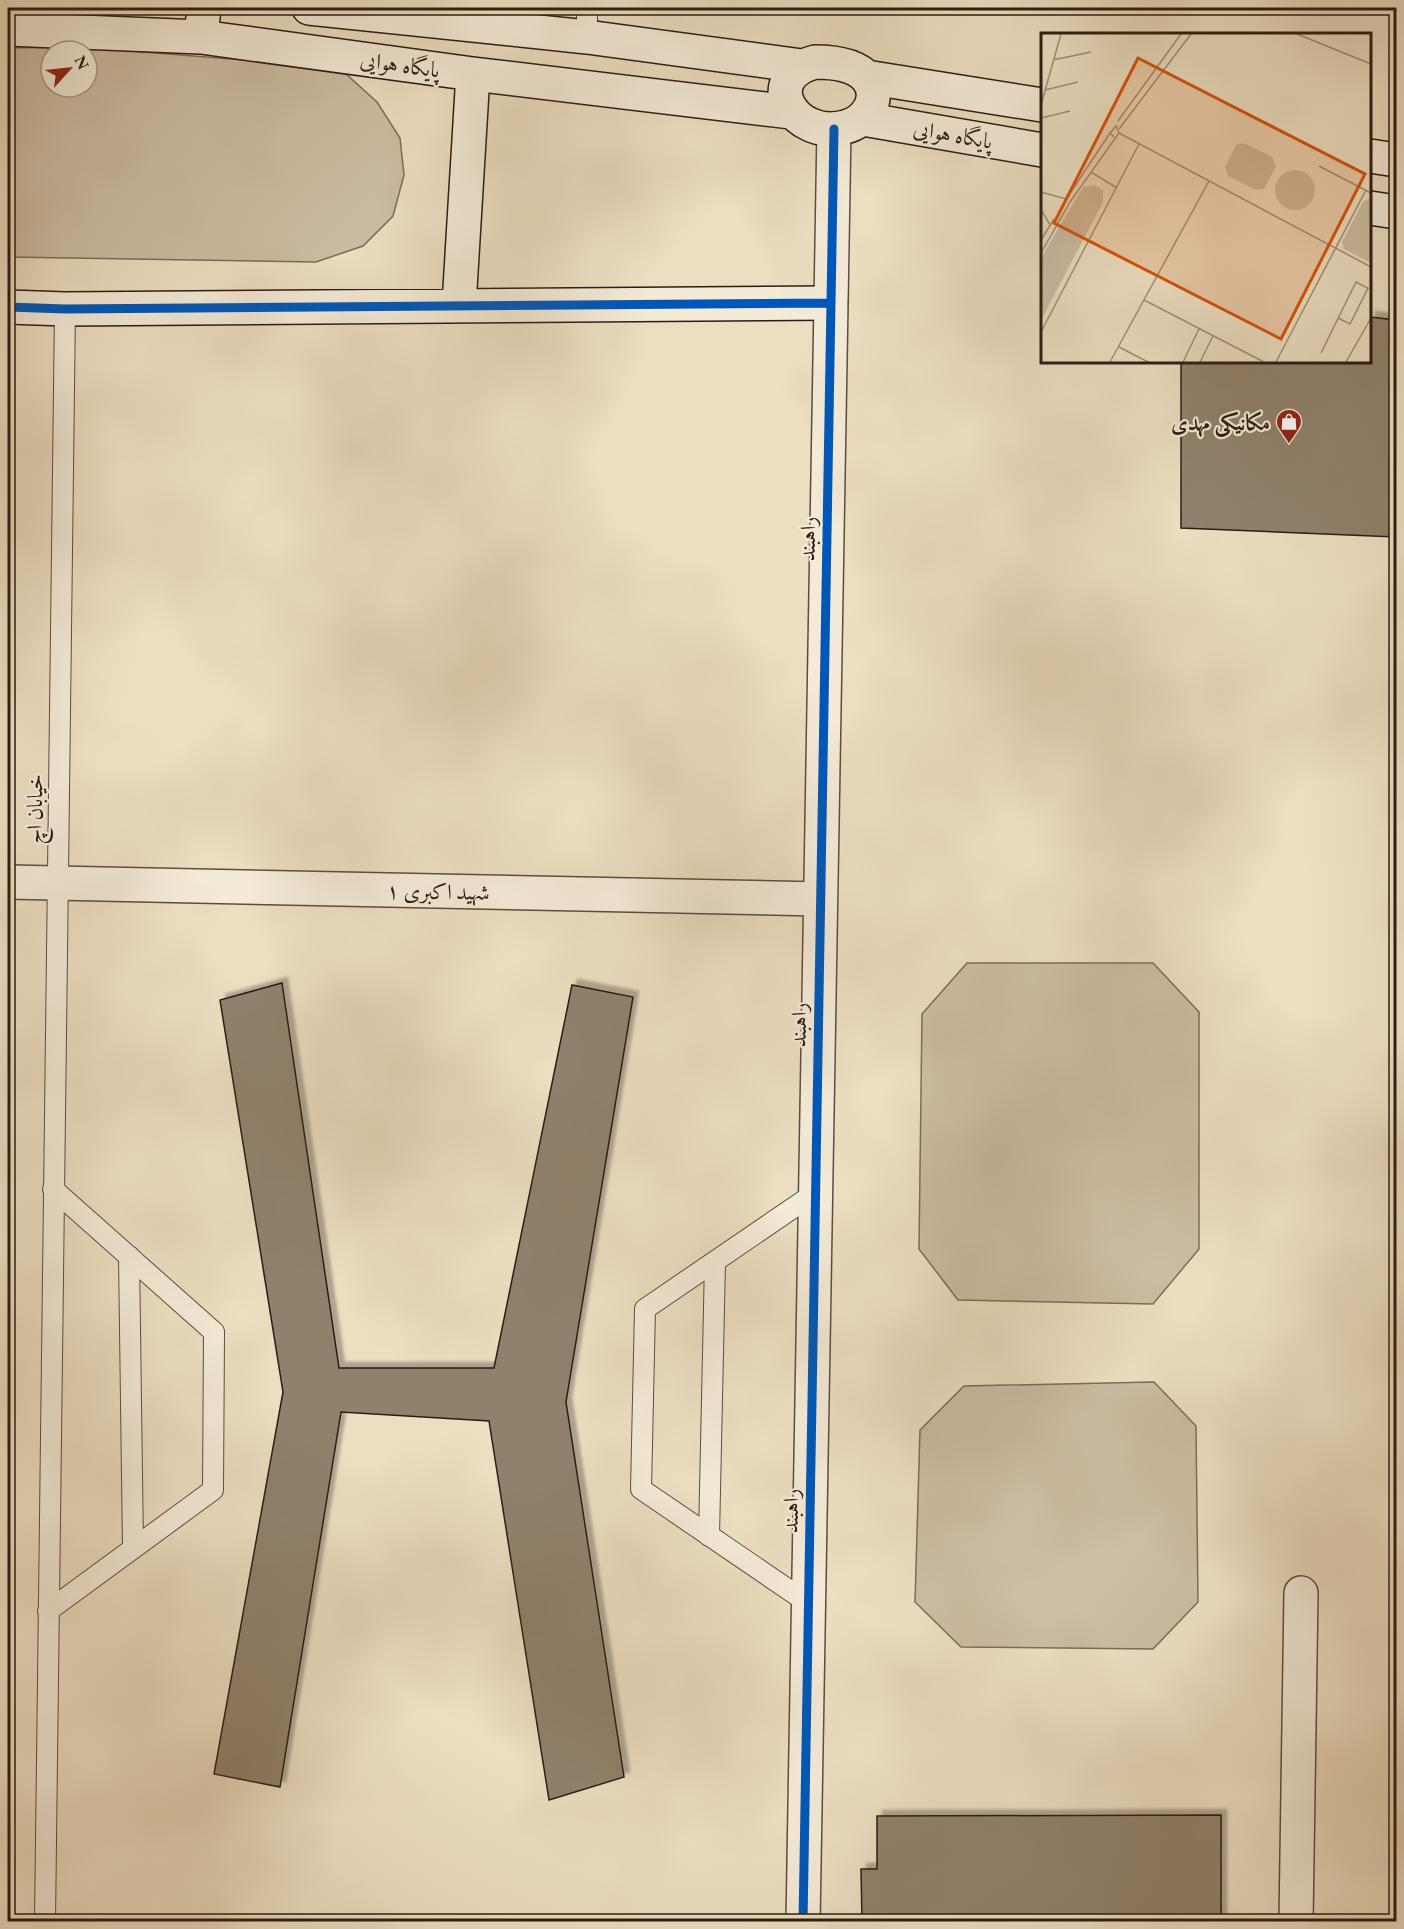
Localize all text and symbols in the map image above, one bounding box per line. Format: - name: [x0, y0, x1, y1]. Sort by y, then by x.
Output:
- inset map: [1041, 33, 1371, 363]
- north arrow: [39, 39, 99, 99]
- street label: پایگاه هوایی: [358, 45, 443, 87]
- text: N: [70, 52, 94, 73]
- street label: پایگاه هوایی: [911, 113, 997, 158]
- shop icon: مکانیکی مهدی: [1274, 407, 1304, 445]
- place label: مکانیکی مهدی: [1171, 408, 1270, 438]
- street label: راهبند: [793, 516, 822, 562]
- street label: خیابان اچ: [19, 774, 55, 845]
- street label: شهید اکبری ۱: [386, 876, 490, 907]
- street label: راهبند: [784, 1002, 813, 1048]
- street label: راهبند: [776, 1488, 805, 1534]

